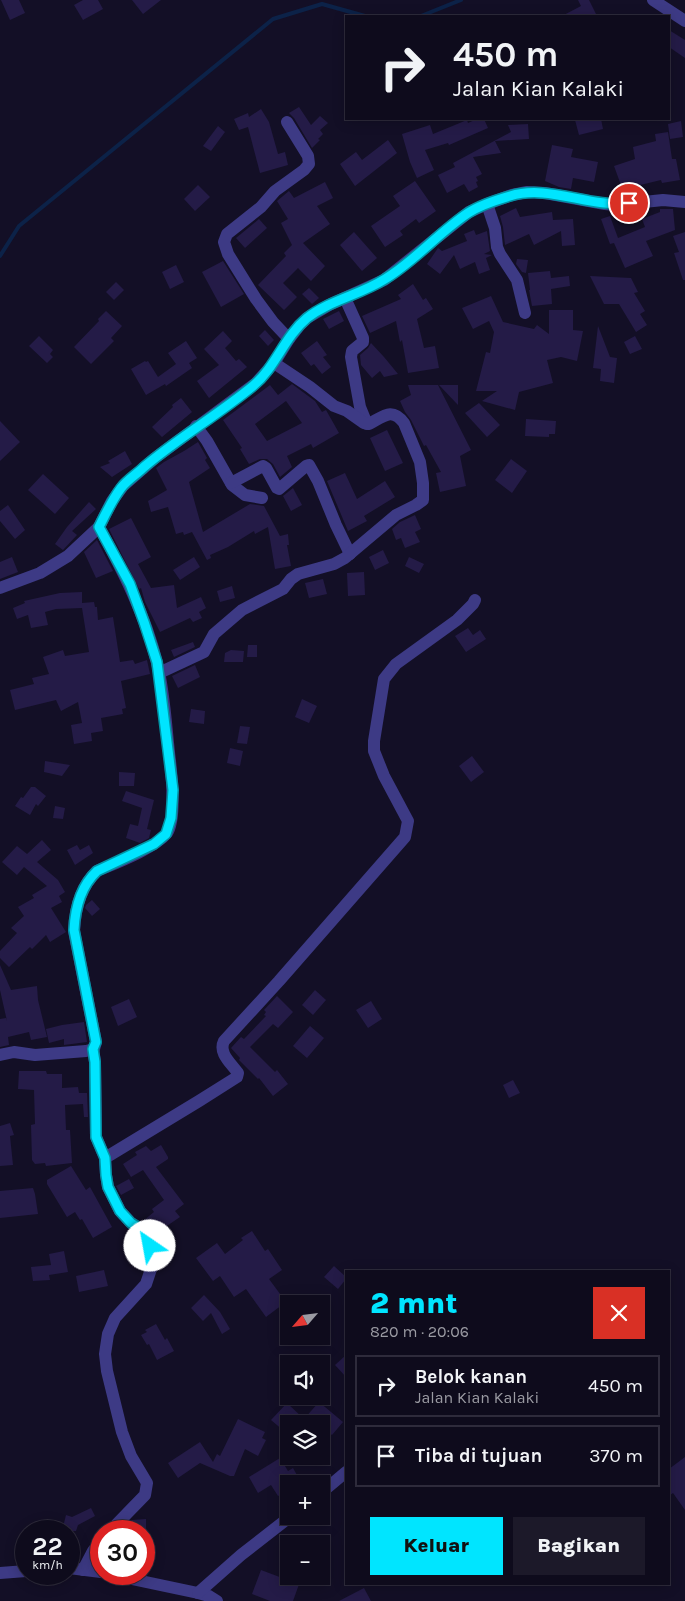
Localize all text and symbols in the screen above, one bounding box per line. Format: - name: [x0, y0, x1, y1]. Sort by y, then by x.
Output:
- text: 450 m: [453, 34, 558, 75]
- icon: right: [370, 35, 435, 100]
- text: Jalan Kian Kalaki: [453, 76, 624, 102]
- pin: [608, 182, 650, 224]
- icon: arrive: [615, 189, 643, 217]
- position arrow: [123, 1219, 175, 1271]
- text: 2 mnt: [370, 1285, 458, 1321]
- button: close: [593, 1287, 645, 1339]
- north arrow: [280, 1295, 330, 1345]
- map controls: [280, 1295, 330, 1585]
- text: 820 m · 20:06: [370, 1322, 469, 1341]
- button: sound: [280, 1355, 330, 1405]
- text: Belok kanan: [415, 1366, 527, 1388]
- icon: right: [372, 1372, 400, 1400]
- text: 450 m: [588, 1375, 643, 1397]
- text: Jalan Kian Kalaki: [415, 1388, 539, 1407]
- button: layers: [280, 1415, 330, 1465]
- icon: arrive: [372, 1442, 400, 1470]
- text: Tiba di tujuan: [415, 1445, 542, 1467]
- text: 370 m: [589, 1445, 643, 1467]
- button: +: [280, 1475, 330, 1525]
- button: Keluar: [370, 1517, 503, 1575]
- button: Bagikan: [513, 1517, 645, 1575]
- speed limit sign: 30: [90, 1520, 155, 1585]
- text: 22: [32, 1532, 63, 1561]
- button: −: [280, 1535, 330, 1585]
- text: km/h: [32, 1558, 63, 1572]

